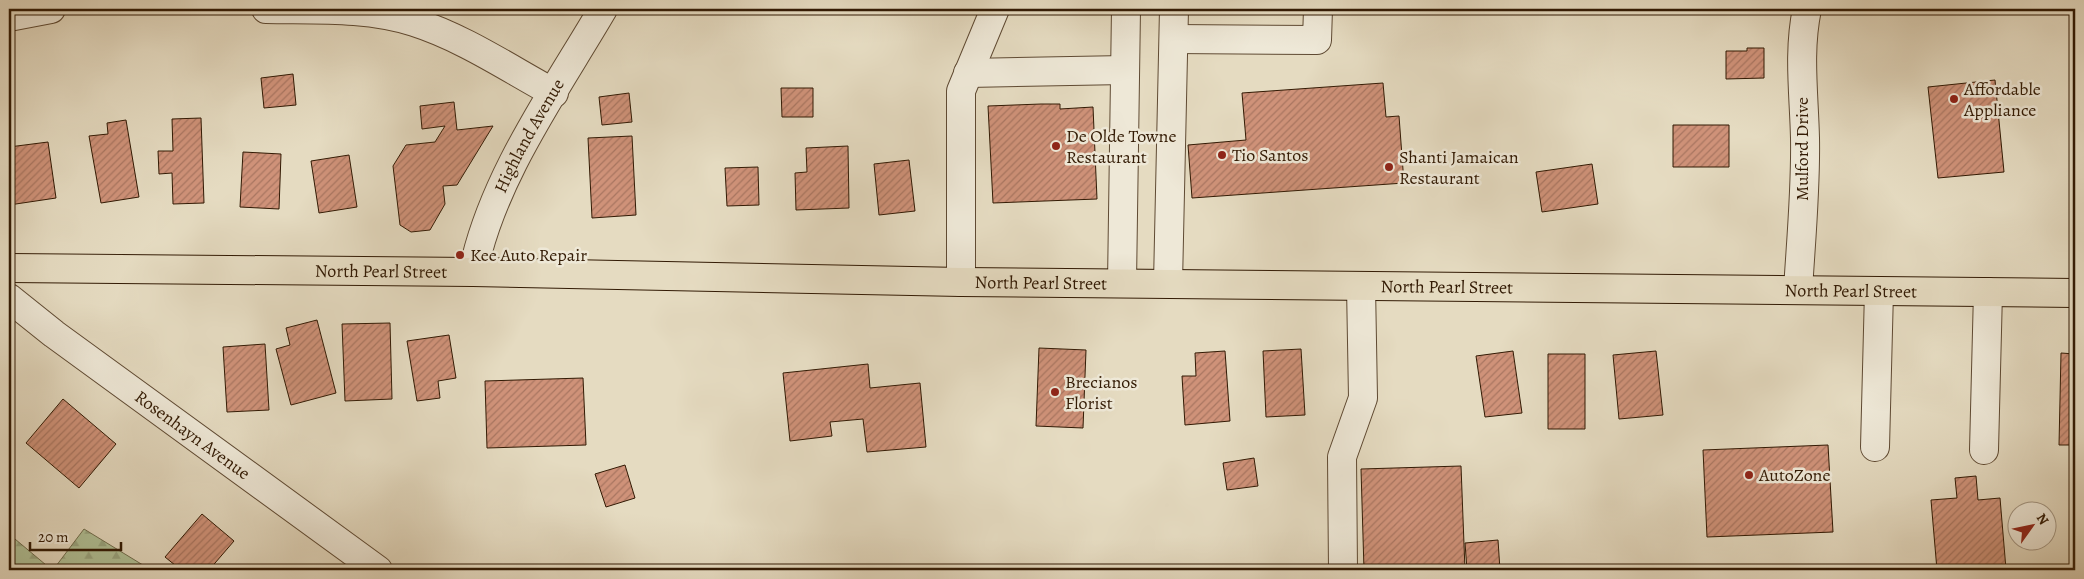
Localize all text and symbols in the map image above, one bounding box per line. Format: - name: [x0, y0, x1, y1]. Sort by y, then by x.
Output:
- street label: Highland Avenue: [488, 74, 570, 197]
- place label: Affordable Appliance: [1963, 77, 2041, 122]
- marker: Affordable Appliance: [1948, 93, 1960, 105]
- street label: Mulford Drive: [1790, 97, 1814, 201]
- place label: De Olde Towne Restaurant: [1066, 124, 1176, 169]
- marker: De Olde Towne Restaurant: [1050, 140, 1062, 152]
- place label: Tio Santos: [1232, 143, 1308, 167]
- place label: Shanti Jamaican Restaurant: [1399, 145, 1519, 190]
- marker: Tio Santos: [1216, 149, 1228, 161]
- marker: Shanti Jamaican Restaurant: [1383, 161, 1395, 173]
- place label: Kee Auto Repair: [470, 243, 587, 267]
- marker: Kee Auto Repair: [454, 249, 466, 261]
- street label: North Pearl Street: [315, 259, 447, 284]
- street label: North Pearl Street: [975, 270, 1107, 295]
- street label: North Pearl Street: [1381, 274, 1513, 299]
- street label: North Pearl Street: [1785, 278, 1917, 303]
- place label: Brecianos Florist: [1065, 370, 1138, 415]
- street label: Rosenhayn Avenue: [130, 385, 255, 485]
- marker: Brecianos Florist: [1049, 386, 1061, 398]
- place label: AutoZone: [1758, 463, 1831, 487]
- marker: AutoZone: [1743, 469, 1755, 481]
- north arrow: [2006, 502, 2056, 552]
- text: N: [2032, 510, 2053, 529]
- scale bar: [30, 519, 121, 551]
- text: 20 m: [38, 527, 69, 547]

